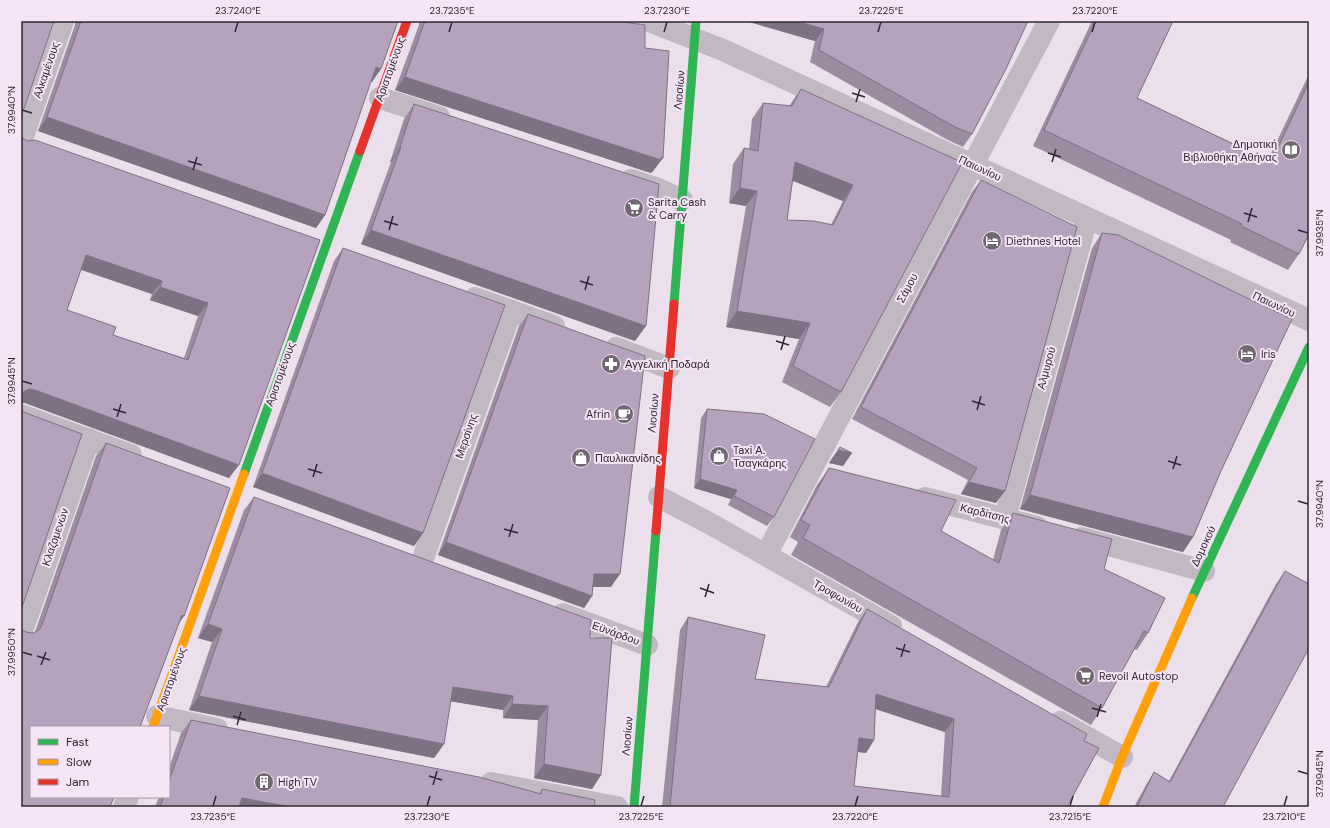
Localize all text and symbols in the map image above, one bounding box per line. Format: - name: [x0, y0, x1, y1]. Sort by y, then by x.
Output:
- text: 23.7240°E: [215, 4, 261, 17]
- text: 23.7235°E: [429, 4, 475, 17]
- text: 23.7230°E: [644, 4, 690, 17]
- text: 23.7225°E: [858, 4, 904, 17]
- text: 23.7220°E: [1072, 4, 1118, 17]
- street label: Αριστομένους: [372, 35, 408, 103]
- street label: Αλκαμένους: [30, 40, 62, 100]
- street label: Λιοσίων: [670, 69, 688, 110]
- text: 37.9940°N: [5, 86, 18, 134]
- place label: Δημοτική Βιβλιοθήκη Αθήνας: [1183, 137, 1277, 164]
- library icon: Δημοτική Βιβλιοθήκη Αθήνας: [1280, 139, 1302, 161]
- street label: Παιωνίου: [956, 152, 1004, 184]
- place label: Sarita Cash & Carry: [648, 195, 706, 222]
- supermarket icon: Sarita Cash & Carry: [623, 197, 645, 219]
- text: 37.9935°N: [1313, 209, 1326, 256]
- hotel icon: Diethnes Hotel: [981, 230, 1003, 252]
- place label: Diethnes Hotel: [1006, 234, 1081, 248]
- street label: Σάμου: [893, 271, 921, 305]
- street label: Παιωνίου: [1250, 288, 1298, 320]
- street label: Αριστομένους: [262, 340, 298, 408]
- hotel icon: Iris: [1236, 343, 1258, 365]
- street label: Αλμυρού: [1034, 345, 1058, 391]
- place label: Iris: [1261, 347, 1276, 361]
- pharmacy icon: Αγγελική Ποδαρά: [600, 353, 622, 375]
- text: 37.9945°N: [5, 357, 18, 405]
- place label: Αγγελική Ποδαρά: [625, 357, 710, 371]
- street label: Λιοσίων: [644, 392, 662, 433]
- cafe icon: Afrin: [613, 403, 635, 425]
- place label: Afrin: [586, 407, 610, 421]
- street label: Μερσίνης: [452, 412, 480, 460]
- place label: Taxi Α. Τσαγκάρης: [733, 443, 787, 470]
- shop icon: Taxi Α. Τσαγκάρης: [708, 445, 730, 467]
- shop icon: Παυλικανίδης: [570, 447, 592, 469]
- place label: Παυλικανίδης: [595, 451, 660, 465]
- text: 37.9940°N: [1313, 480, 1326, 528]
- street label: Καρδίτσης: [959, 500, 1011, 526]
- street label: Κλαζομενών: [39, 506, 72, 568]
- street label: Δομοκού: [1187, 523, 1219, 569]
- street label: Τροφωνίου: [811, 576, 865, 616]
- street label: Εϋνάρδου: [590, 618, 642, 648]
- text: 37.9950°N: [5, 628, 18, 676]
- street label: Αριστομένους: [153, 645, 189, 713]
- supermarket icon: Revoil Autostop: [1074, 665, 1096, 687]
- place label: Revoil Autostop: [1099, 669, 1178, 683]
- street label: Λιοσίων: [618, 715, 636, 756]
- legend: [30, 726, 170, 798]
- text: Fast: [66, 734, 89, 750]
- text: 37.9945°N: [1313, 750, 1326, 798]
- text: Slow: [66, 754, 92, 770]
- building icon: High TV: [253, 771, 275, 793]
- text: Jam: [66, 774, 89, 790]
- place label: High TV: [278, 775, 318, 789]
- text: 23.7235°E: [190, 810, 236, 823]
- text: 23.7230°E: [404, 810, 450, 823]
- text: 23.7225°E: [618, 810, 664, 823]
- text: 23.7220°E: [832, 810, 878, 823]
- text: 23.7215°E: [1049, 810, 1092, 823]
- text: 23.7210°E: [1262, 810, 1306, 823]

